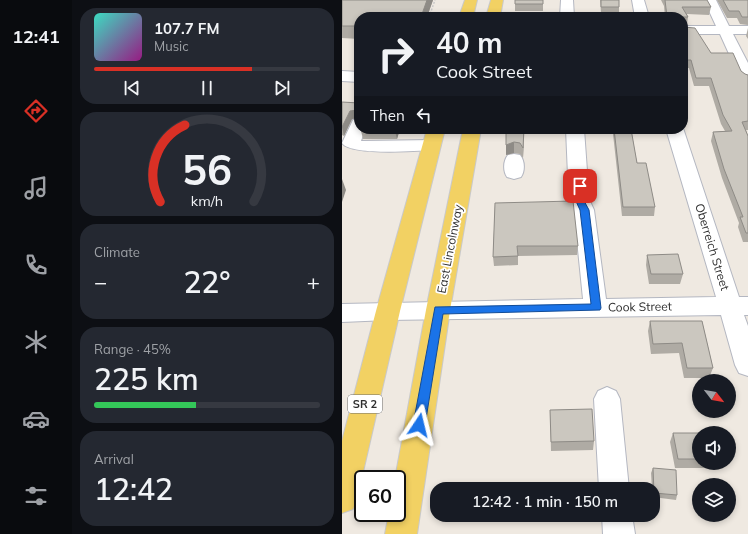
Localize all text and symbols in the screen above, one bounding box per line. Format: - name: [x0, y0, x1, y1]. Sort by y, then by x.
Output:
- text: 107.7 FM: [154, 19, 219, 38]
- text: 12:41: [12, 25, 60, 48]
- text: 40 m: [436, 25, 502, 60]
- icon: right: [370, 28, 422, 80]
- text: Music: [154, 38, 189, 54]
- text: Cook Street: [436, 60, 532, 83]
- icon: previous: [121, 77, 143, 99]
- icon: pause: [196, 77, 218, 99]
- icon: next: [271, 77, 293, 99]
- icon: directions: [22, 97, 50, 125]
- icon: left: [413, 104, 435, 126]
- text: Then: [370, 106, 405, 125]
- text: 56: [182, 142, 232, 194]
- pin: [563, 169, 597, 203]
- icon: music: [22, 174, 50, 202]
- icon: arrive: [569, 175, 591, 197]
- text: km/h: [191, 191, 223, 209]
- street label: Oberreich Street: [692, 201, 733, 292]
- street label: East Lincolnway: [434, 203, 466, 295]
- text: Climate: [94, 244, 140, 260]
- icon: phone: [22, 251, 50, 279]
- text: 22°: [183, 263, 231, 301]
- text: −: [94, 268, 107, 296]
- text: +: [307, 268, 320, 296]
- street label: Cook Street: [608, 298, 672, 315]
- icon: climate: [22, 328, 50, 356]
- text: Range · 45%: [94, 341, 171, 357]
- text: 225 km: [94, 360, 199, 398]
- north arrow: [692, 374, 736, 418]
- map controls: [692, 374, 736, 522]
- road number: SR 2: [348, 395, 382, 413]
- position arrow: [398, 404, 440, 446]
- icon: car: [22, 405, 50, 433]
- button: sound: [692, 426, 736, 470]
- text: Arrival: [94, 451, 134, 467]
- text: 12:42: [94, 470, 173, 508]
- speed limit sign: 60: [354, 470, 406, 522]
- button: layers: [692, 478, 736, 522]
- icon: filters: [22, 482, 50, 510]
- text: 12:42 · 1 min · 150 m: [472, 492, 618, 511]

